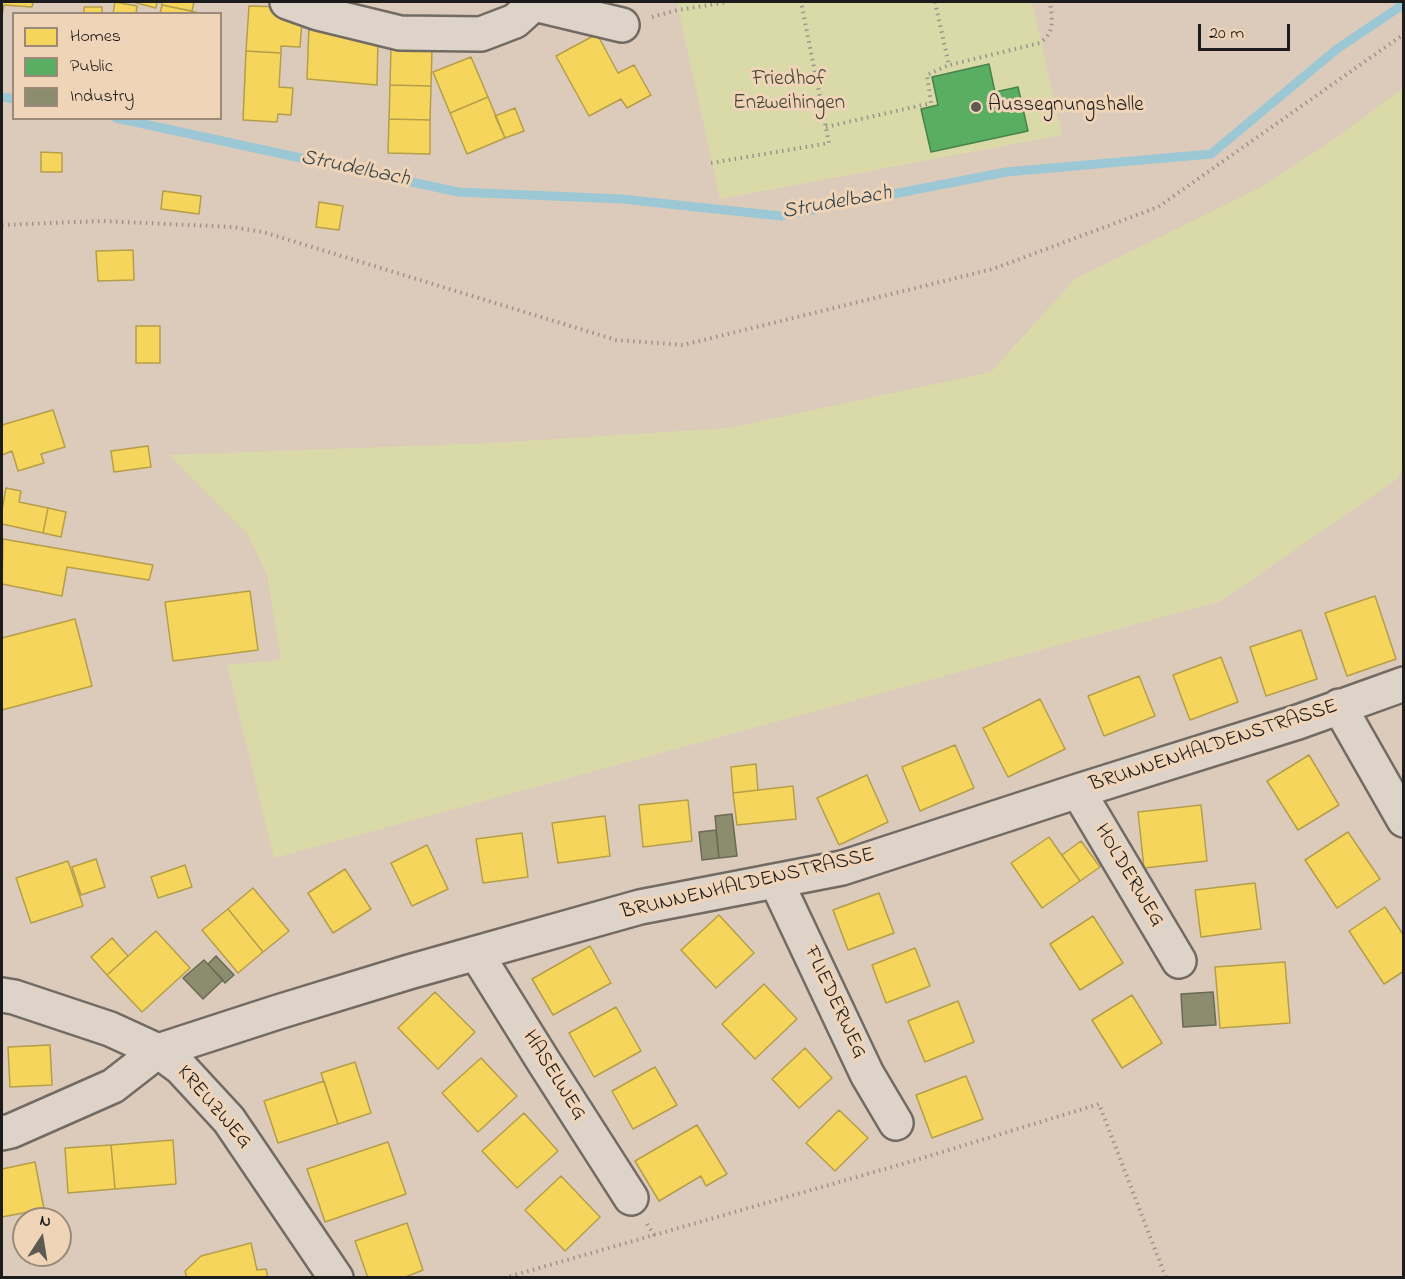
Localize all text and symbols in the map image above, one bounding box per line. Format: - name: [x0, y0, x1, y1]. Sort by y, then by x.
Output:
- legend: [12, 12, 222, 120]
- scale bar: [1201, 12, 1292, 50]
- text: 20 m: [1209, 21, 1244, 47]
- text: Homes: [70, 24, 121, 50]
- text: Public: [70, 54, 113, 80]
- park label: Friedhof Enzweihingen: [733, 68, 845, 118]
- text: Industry: [70, 84, 134, 110]
- place label: Aussegnungshalle: [988, 94, 1144, 120]
- marker: Aussegnungshalle: [969, 100, 983, 114]
- water label: Strudelbach: [298, 146, 412, 194]
- water label: Strudelbach: [780, 181, 894, 227]
- street label: BRUNNENHALDENSTRASSE: [1087, 695, 1341, 799]
- street label: HOLDERWEG: [1087, 820, 1169, 932]
- street label: BRUNNENHALDENSTRASSE: [619, 844, 877, 926]
- street label: FLIEDERWEG: [797, 943, 871, 1063]
- street label: HASELWEG: [515, 1026, 591, 1126]
- street label: KREUZWEG: [170, 1061, 256, 1155]
- north arrow: [12, 1207, 72, 1267]
- text: N: [38, 1208, 53, 1234]

